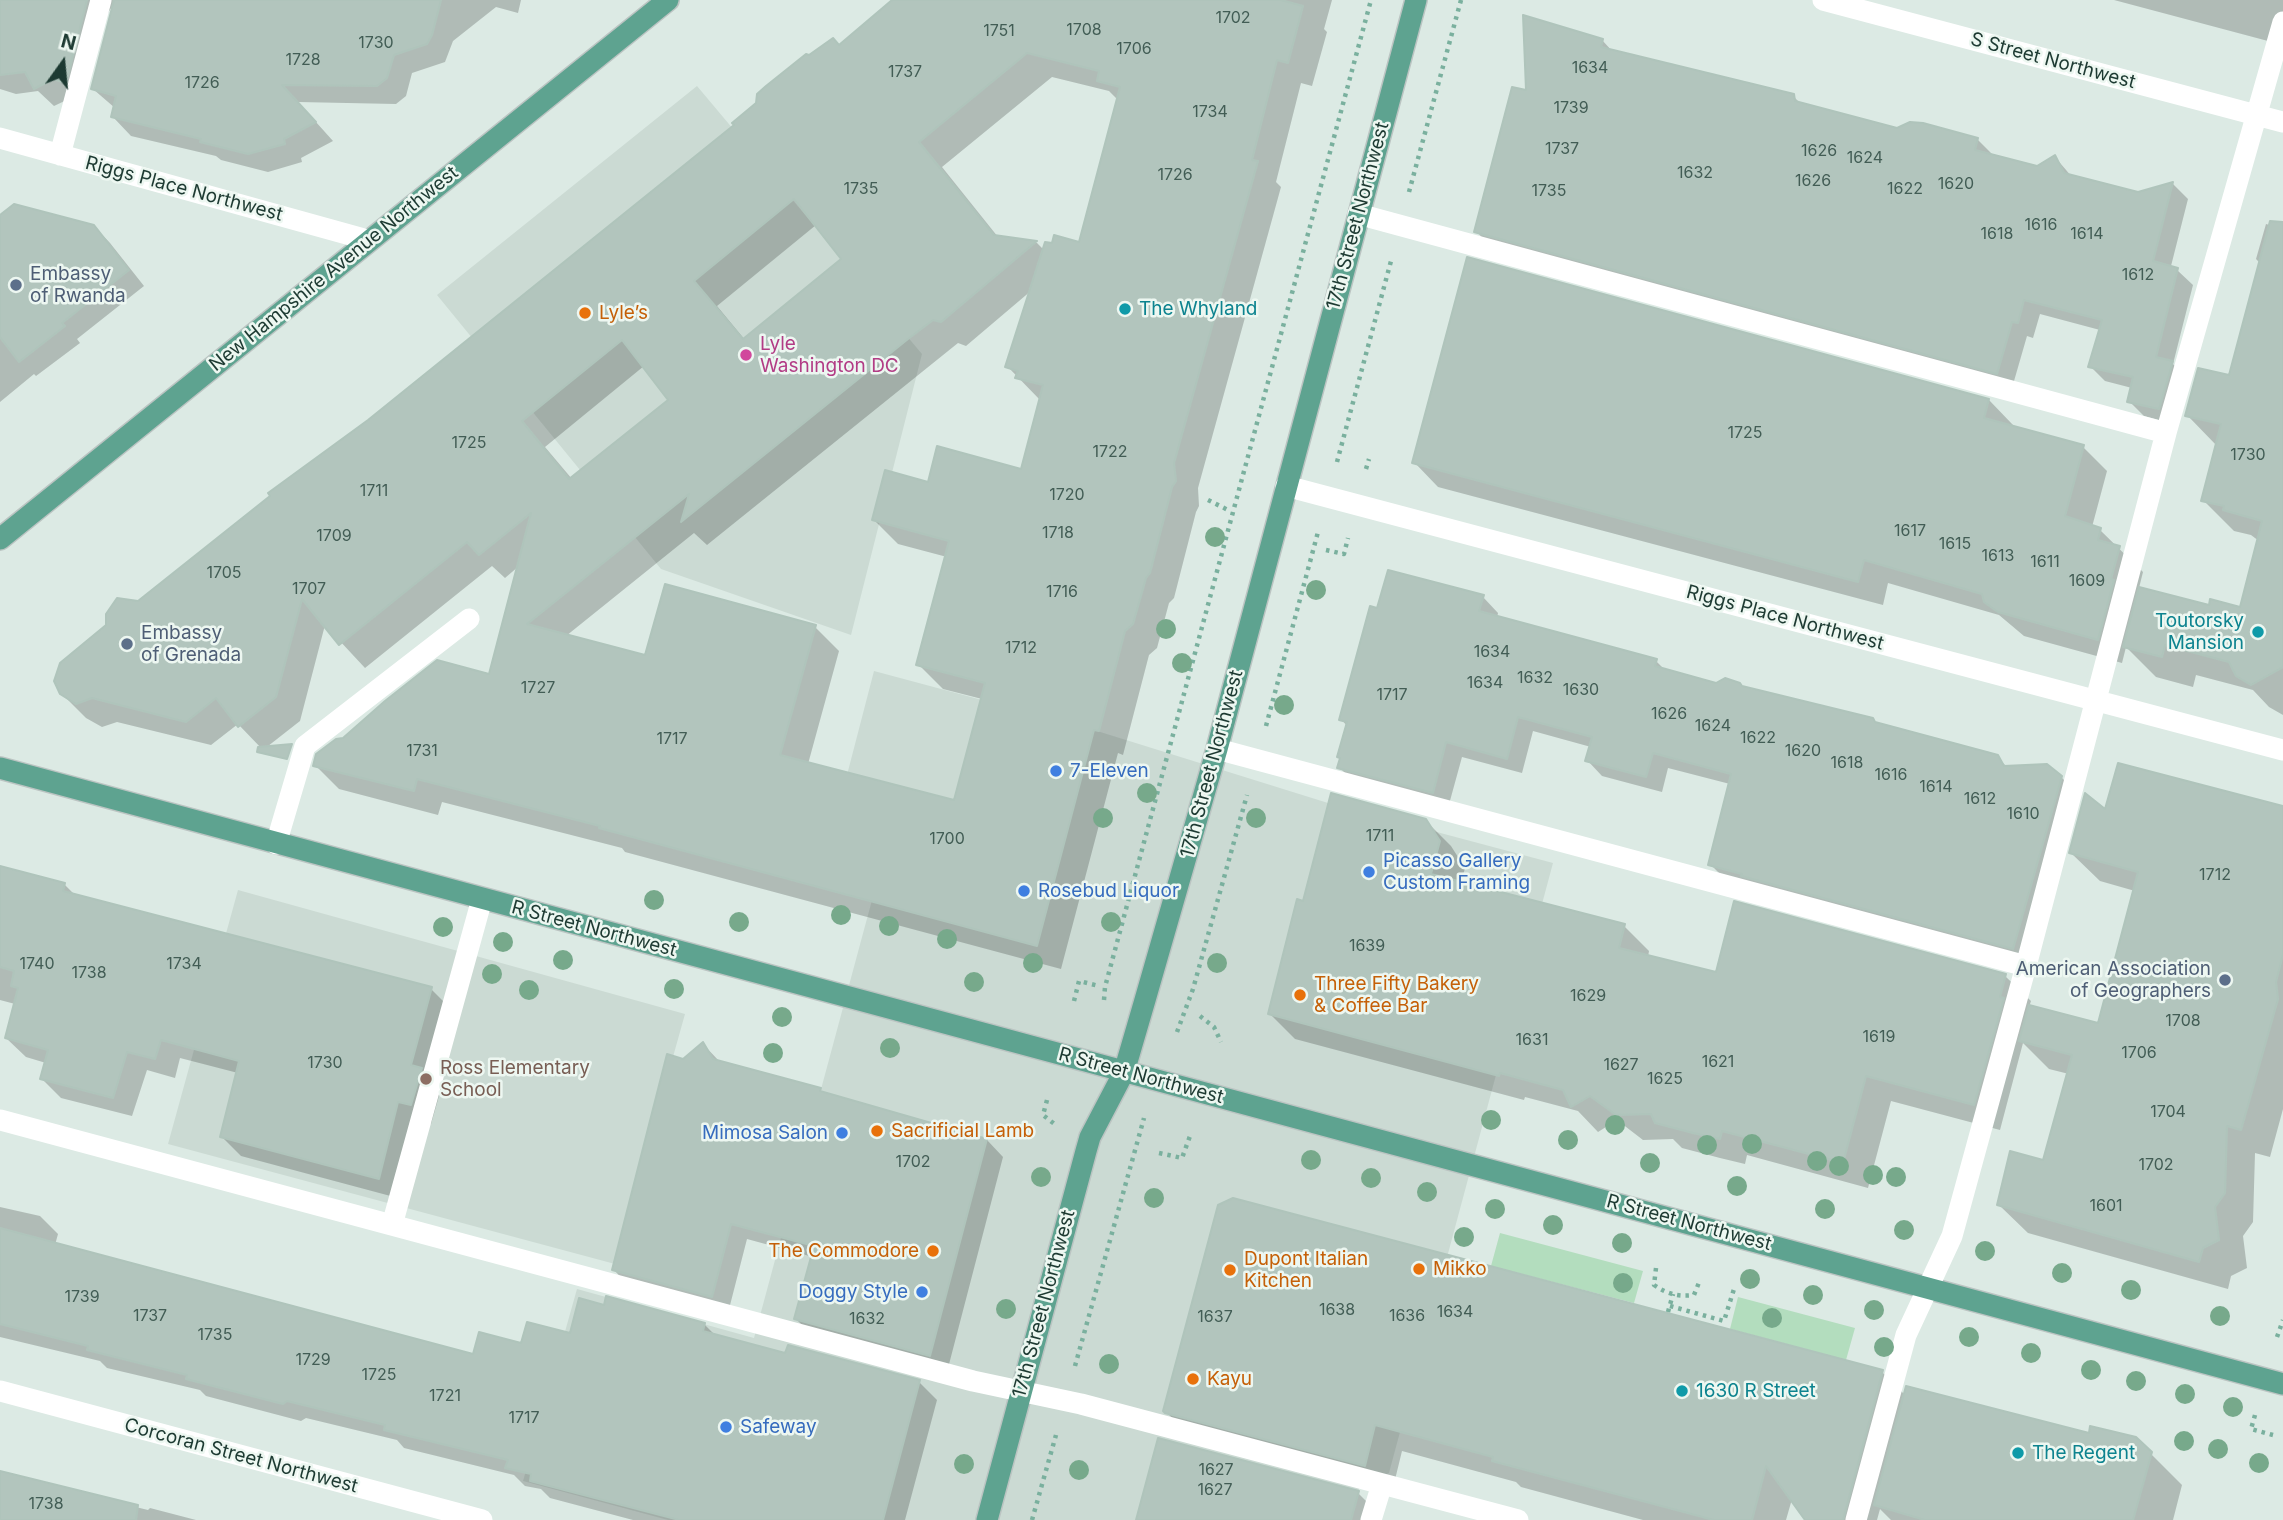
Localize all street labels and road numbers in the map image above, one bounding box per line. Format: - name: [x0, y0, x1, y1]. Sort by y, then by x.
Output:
- street label: S Street Northwest: [1968, 28, 2138, 94]
- street label: 17th Street Northwest: [1322, 120, 1394, 312]
- street label: Riggs Place Northwest: [83, 152, 285, 226]
- street label: New Hampshire Avenue Northwest: [205, 162, 463, 376]
- street label: Riggs Place Northwest: [1684, 581, 1886, 655]
- street label: 17th Street Northwest: [1176, 668, 1248, 860]
- street label: R Street Northwest: [509, 896, 679, 962]
- street label: R Street Northwest: [1056, 1043, 1226, 1109]
- street label: R Street Northwest: [1604, 1190, 1774, 1256]
- street label: 17th Street Northwest: [1008, 1208, 1080, 1400]
- street label: Corcoran Street Northwest: [122, 1414, 360, 1498]

